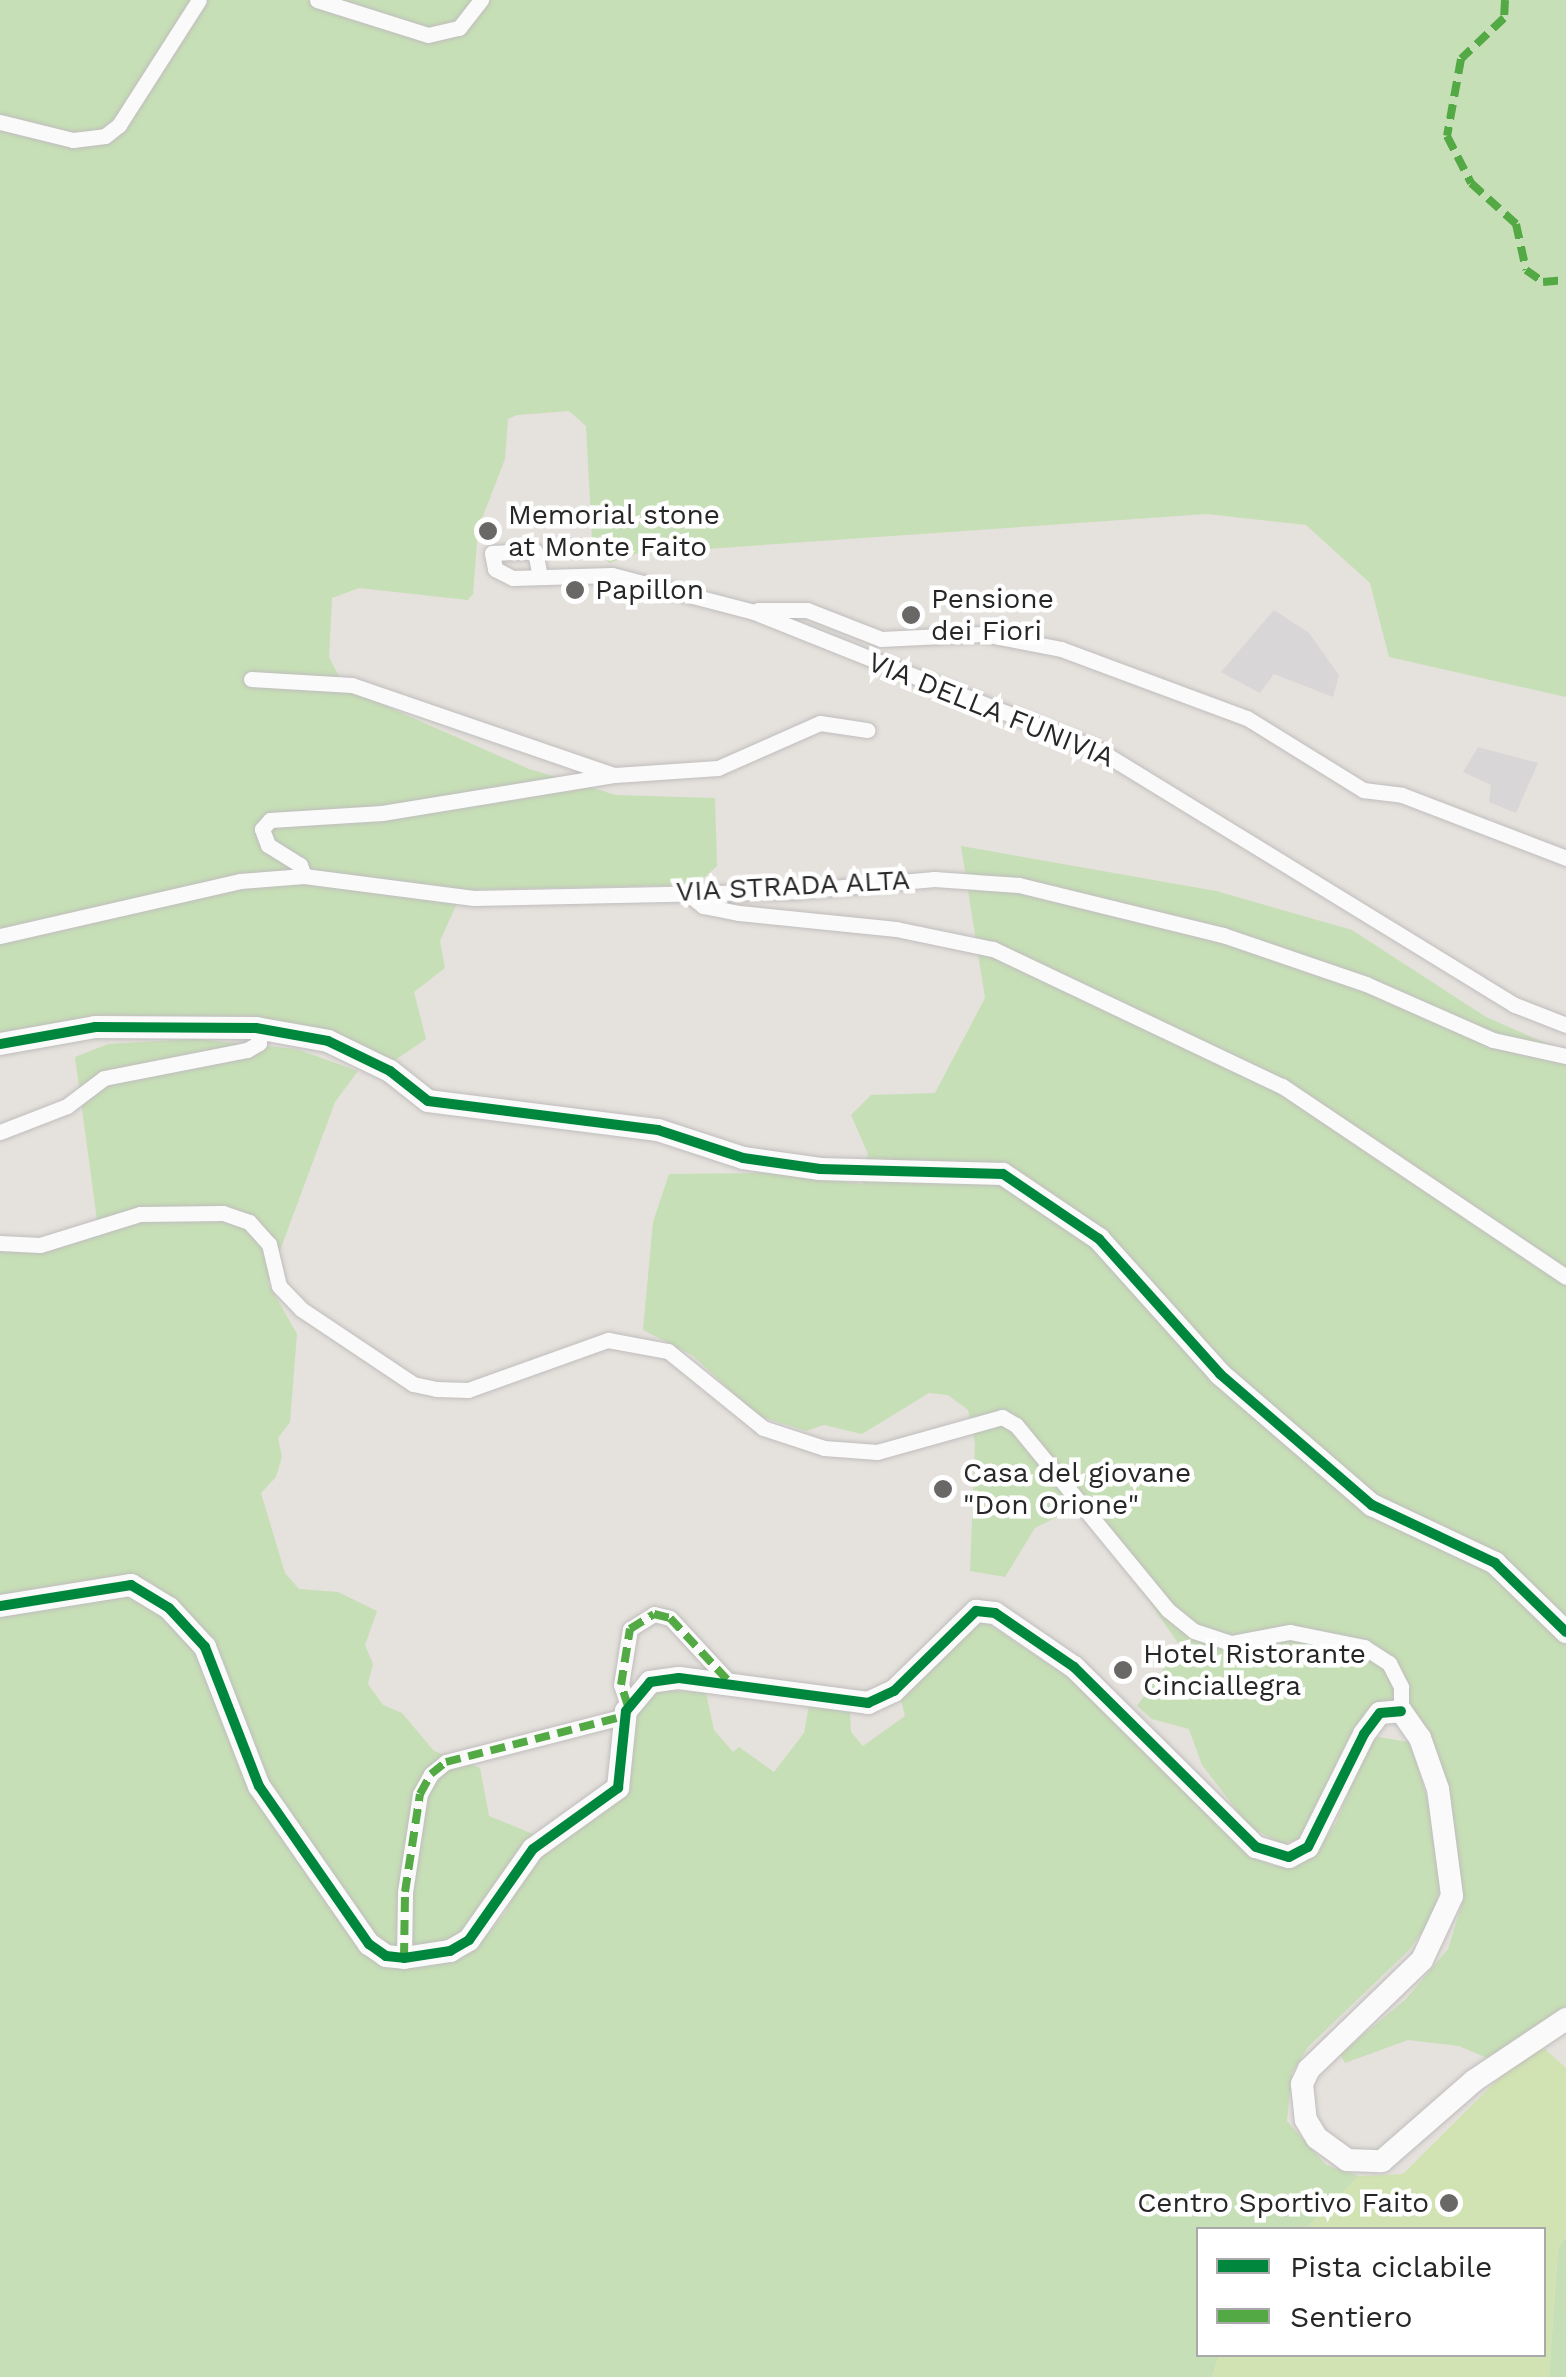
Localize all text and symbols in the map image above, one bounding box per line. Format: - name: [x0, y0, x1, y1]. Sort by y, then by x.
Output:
- place label: Memorial stone at Monte Faito: [508, 498, 721, 564]
- marker: Memorial stone at Monte Faito: [477, 520, 499, 542]
- place label: Papillon: [595, 573, 704, 607]
- marker: Papillon: [564, 579, 586, 601]
- place label: Pensione dei Fiori: [931, 582, 1054, 648]
- marker: Pensione dei Fiori: [900, 604, 922, 626]
- street label: VIA DELLA FUNIVIA: [862, 645, 1120, 775]
- street label: VIA STRADA ALTA: [673, 863, 913, 909]
- place label: Casa del giovane "Don Orione": [963, 1456, 1193, 1522]
- marker: Casa del giovane "Don Orione": [932, 1478, 954, 1500]
- place label: Hotel Ristorante Cinciallegra: [1143, 1637, 1367, 1703]
- marker: Hotel Ristorante Cinciallegra: [1112, 1659, 1134, 1681]
- place label: Centro Sportivo Faito: [1137, 2186, 1429, 2220]
- marker: Centro Sportivo Faito: [1438, 2192, 1460, 2214]
- legend: [1196, 2227, 1546, 2357]
- text: Pista ciclabile: [1290, 2249, 1492, 2284]
- text: Sentiero: [1290, 2299, 1413, 2334]

